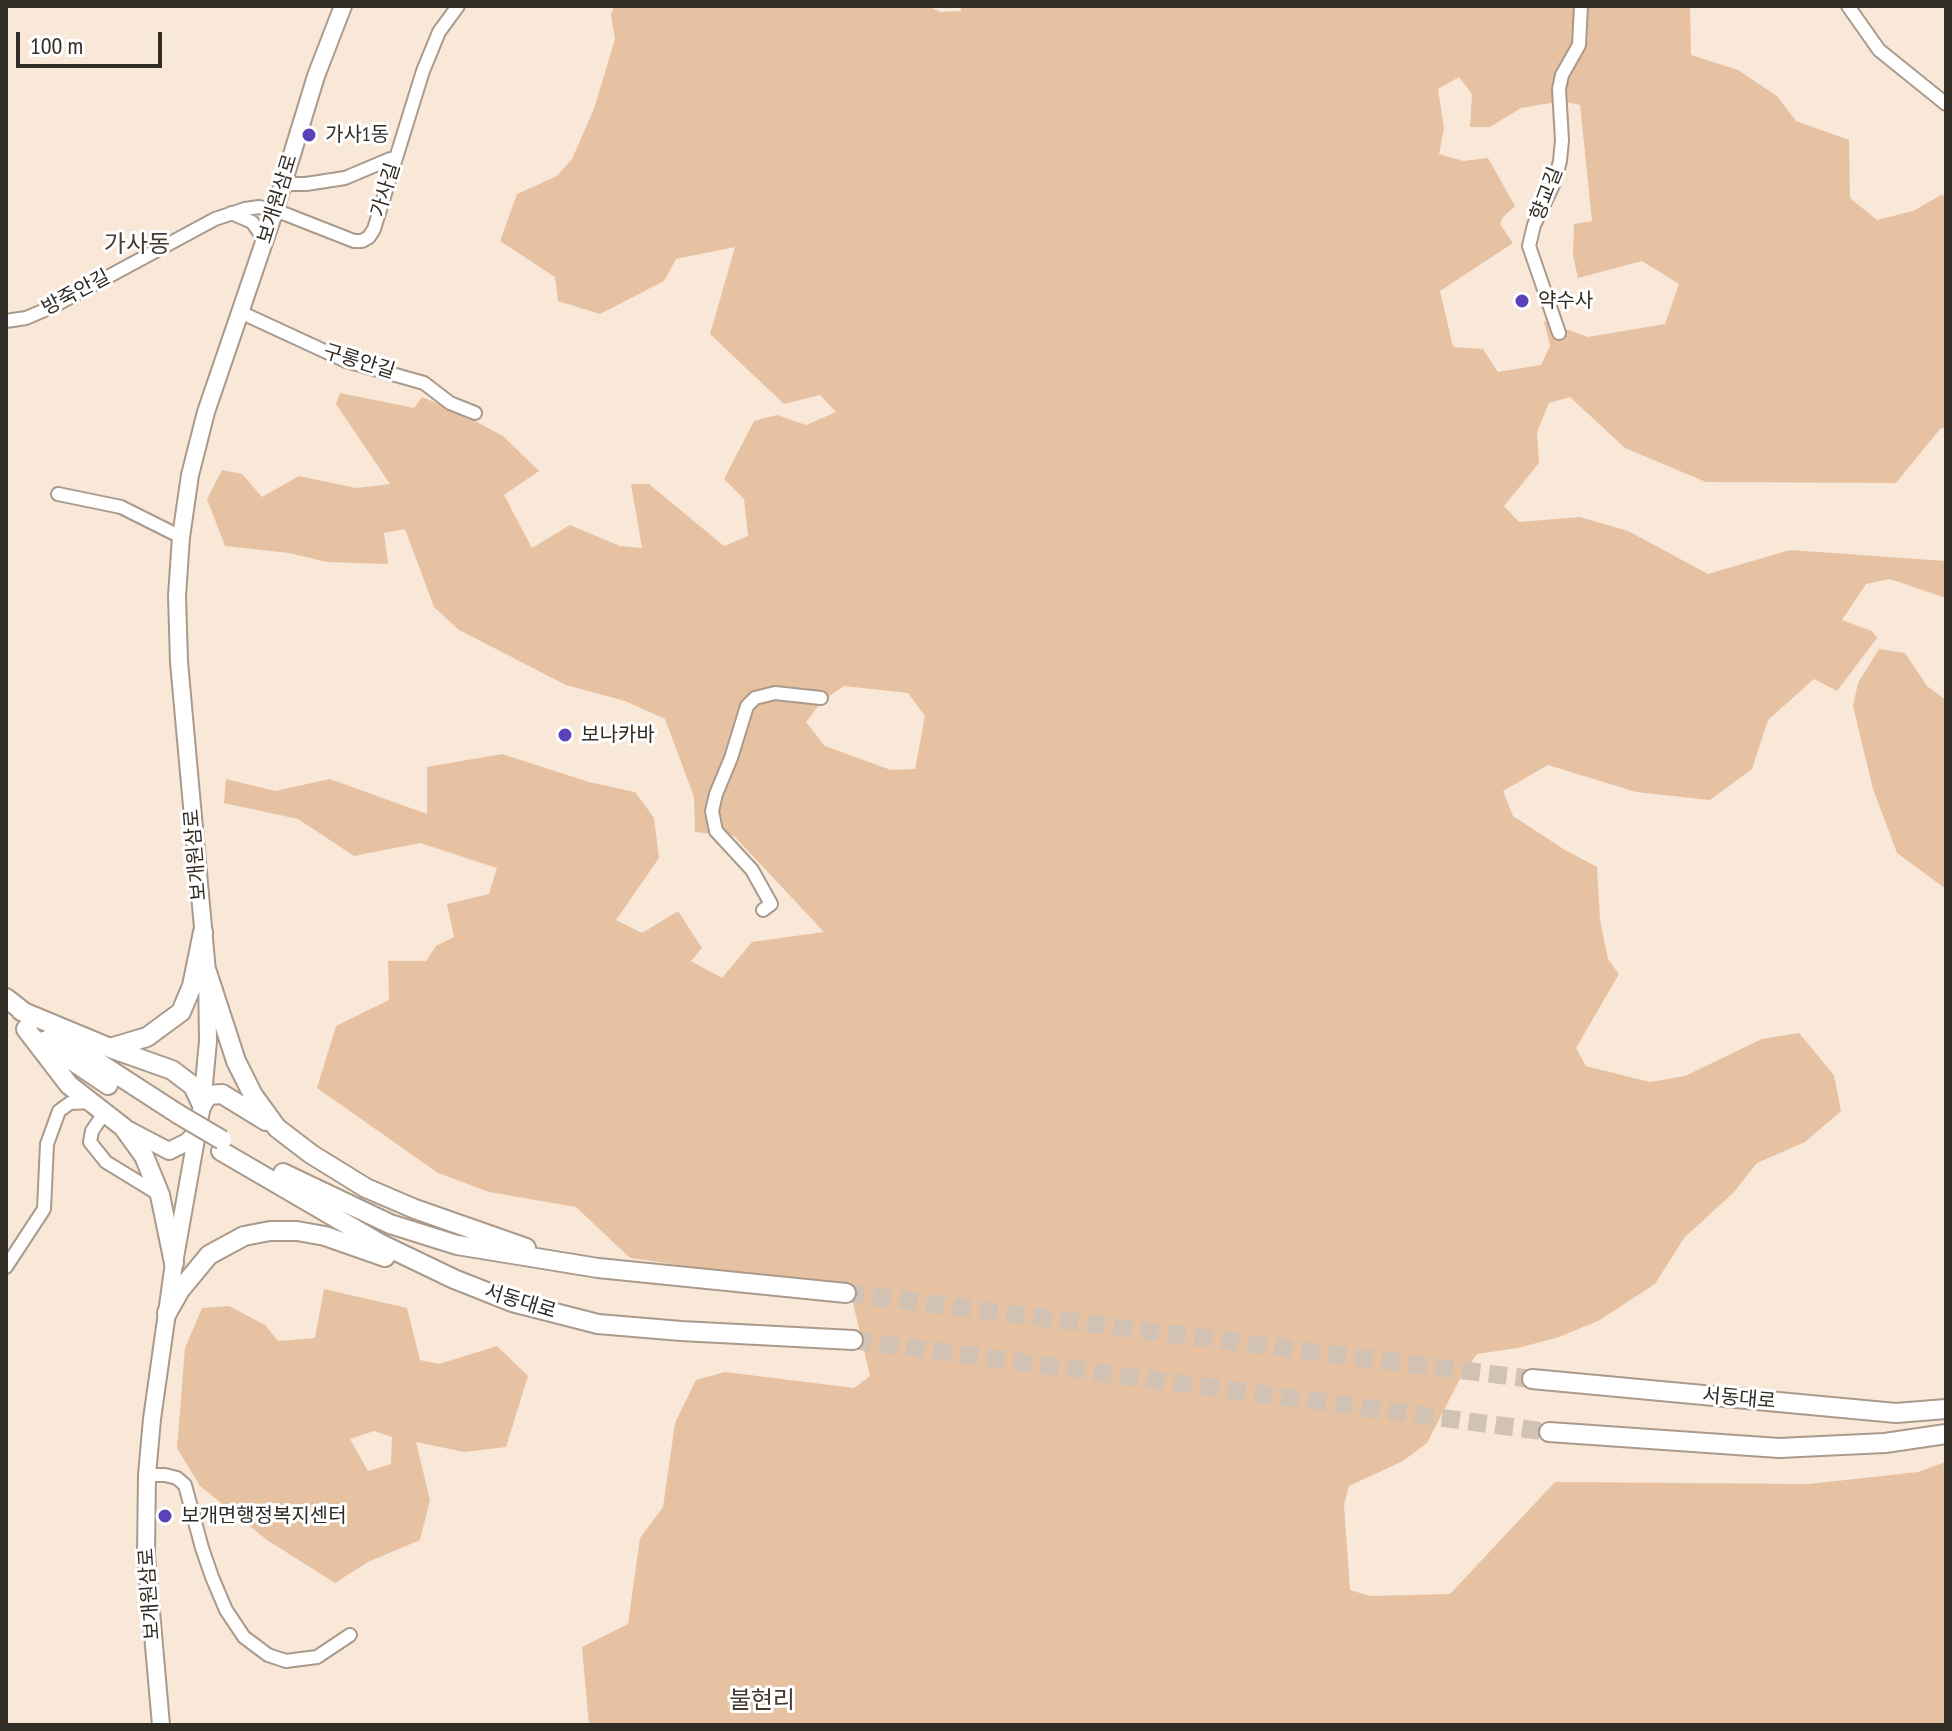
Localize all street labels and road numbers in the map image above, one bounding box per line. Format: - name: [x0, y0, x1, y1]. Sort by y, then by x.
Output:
- street label: 보개원삼로: [253, 152, 303, 246]
- street label: 가사길: [366, 160, 406, 220]
- street label: 향교길: [1526, 164, 1568, 224]
- street label: 방죽안길: [38, 265, 114, 321]
- street label: 구롱안길: [320, 340, 398, 384]
- street label: 보개원삼로: [180, 808, 212, 902]
- street label: 서동대로: [481, 1280, 559, 1324]
- street label: 서동대로: [1701, 1384, 1777, 1414]
- street label: 보개원삼로: [135, 1547, 165, 1641]

